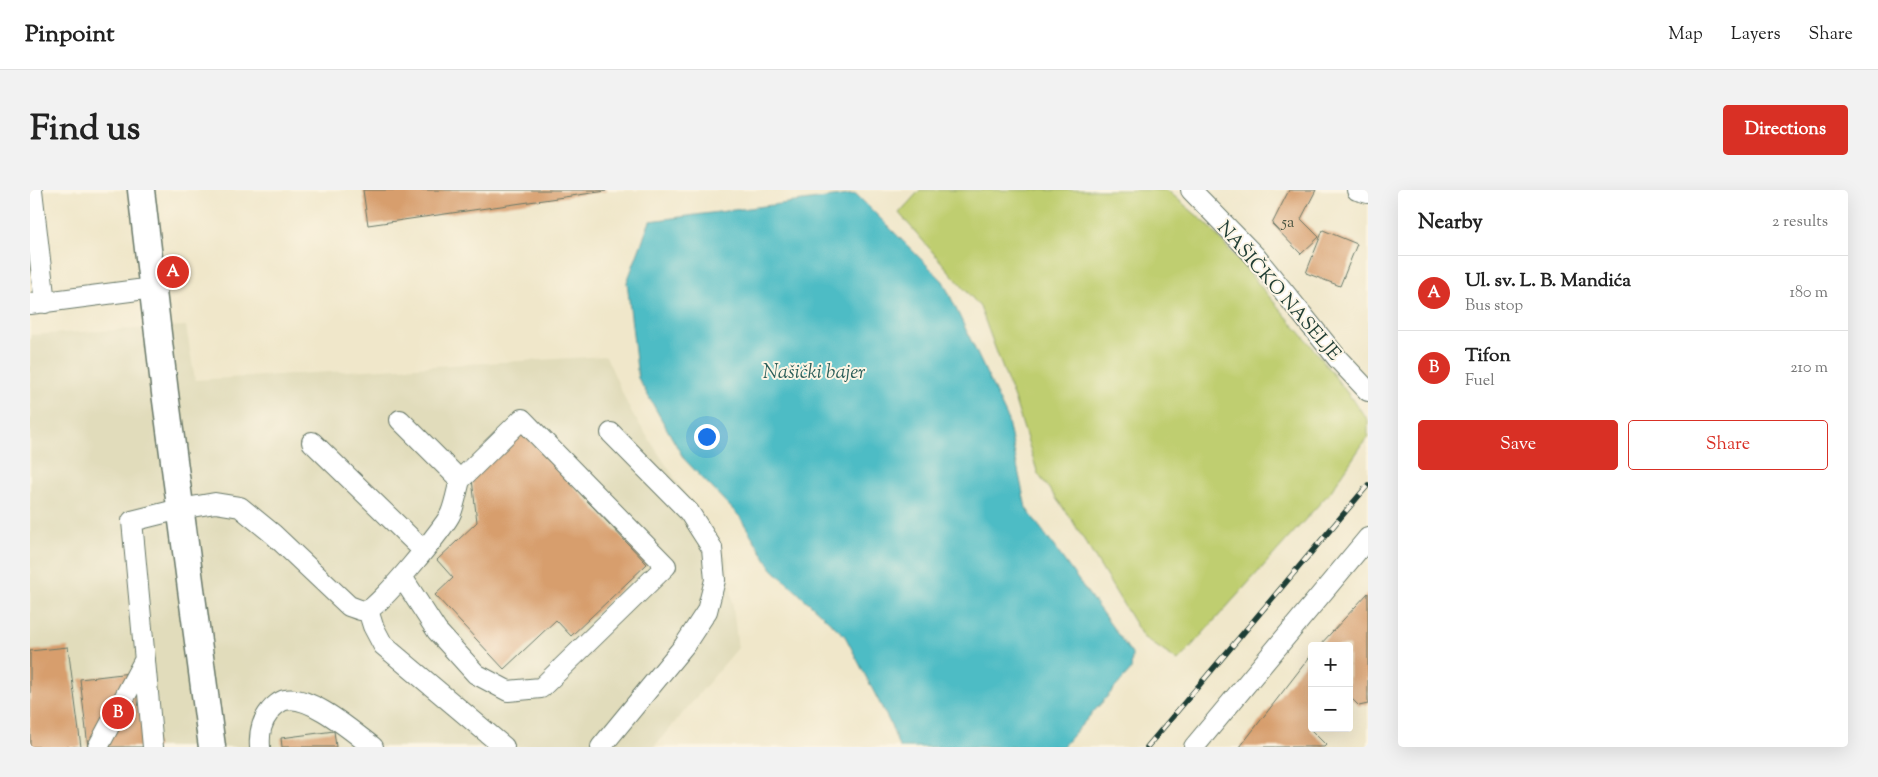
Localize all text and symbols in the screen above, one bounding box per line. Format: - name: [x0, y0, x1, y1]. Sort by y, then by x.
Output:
- text: Pinpoint: [25, 18, 114, 52]
- text: Map: [1668, 22, 1703, 48]
- text: Layers: [1731, 22, 1781, 48]
- text: Share: [1809, 22, 1853, 48]
- text: Find us: [30, 105, 140, 156]
- button: Directions: [1723, 105, 1848, 155]
- text: Nearby: [1418, 208, 1483, 238]
- text: 2 results: [1772, 211, 1828, 234]
- house number: 5a: [1281, 212, 1295, 235]
- street label: NAŠIČKO NASELJE: [1210, 216, 1347, 368]
- pin: A: [157, 253, 189, 291]
- text: Ul. sv. L. B. Mandića: [1465, 268, 1631, 295]
- text: A: [1428, 282, 1441, 305]
- text: 180 m: [1789, 282, 1828, 305]
- text: Bus stop: [1465, 295, 1523, 318]
- text: Tifon: [1465, 343, 1511, 370]
- text: B: [1429, 357, 1439, 380]
- text: 210 m: [1790, 357, 1828, 380]
- water label: Našički bajer: [763, 359, 865, 388]
- text: Fuel: [1465, 370, 1495, 393]
- button: Save: [1418, 420, 1618, 470]
- button: Share: [1628, 420, 1828, 470]
- your location: [694, 424, 720, 450]
- map controls: [1308, 642, 1353, 732]
- button: +: [1308, 642, 1353, 687]
- button: −: [1308, 687, 1353, 732]
- pin: B: [102, 694, 134, 732]

